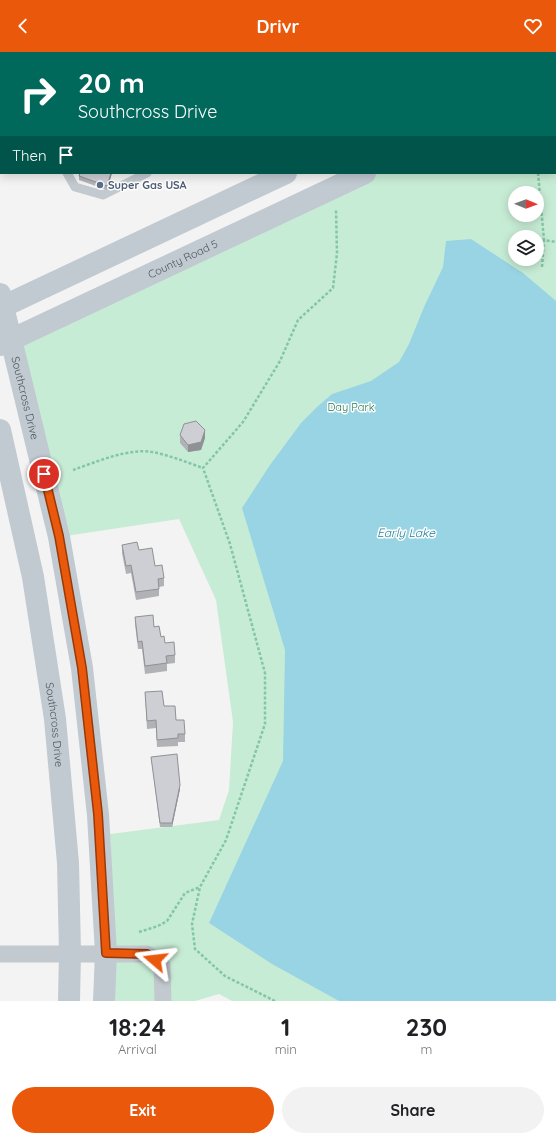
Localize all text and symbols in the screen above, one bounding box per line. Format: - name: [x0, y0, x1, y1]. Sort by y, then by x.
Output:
- icon: back: [12, 15, 34, 37]
- text: Drivr: [257, 15, 299, 38]
- icon: heart: [522, 15, 544, 37]
- text: 20 m: [78, 65, 145, 100]
- icon: right: [12, 68, 64, 120]
- text: Southcross Drive: [78, 100, 217, 123]
- icon: arrive: [55, 144, 77, 166]
- text: Then: [12, 146, 47, 165]
- place label: Super Gas USA: [108, 178, 187, 192]
- marker: Super Gas USA: [95, 180, 105, 190]
- north arrow: [508, 186, 544, 222]
- map controls: [508, 186, 544, 266]
- button: layers: [508, 230, 544, 266]
- street label: County Road 5: [145, 236, 220, 281]
- street label: Southcross Drive: [8, 355, 42, 441]
- park label: Day Park: [327, 400, 375, 414]
- pin: [27, 457, 61, 491]
- icon: arrive: [33, 463, 55, 485]
- water label: Early Lake: [377, 525, 436, 540]
- street label: Southcross Drive: [42, 681, 66, 768]
- position arrow: [134, 939, 176, 981]
- text: 18:24: [109, 1012, 166, 1042]
- text: 1: [281, 1012, 290, 1042]
- text: 230: [406, 1012, 447, 1042]
- text: Arrival: [118, 1041, 157, 1057]
- text: min: [275, 1041, 297, 1057]
- text: m: [420, 1041, 432, 1057]
- button: Exit: [12, 1087, 274, 1133]
- button: Share: [282, 1087, 544, 1133]

